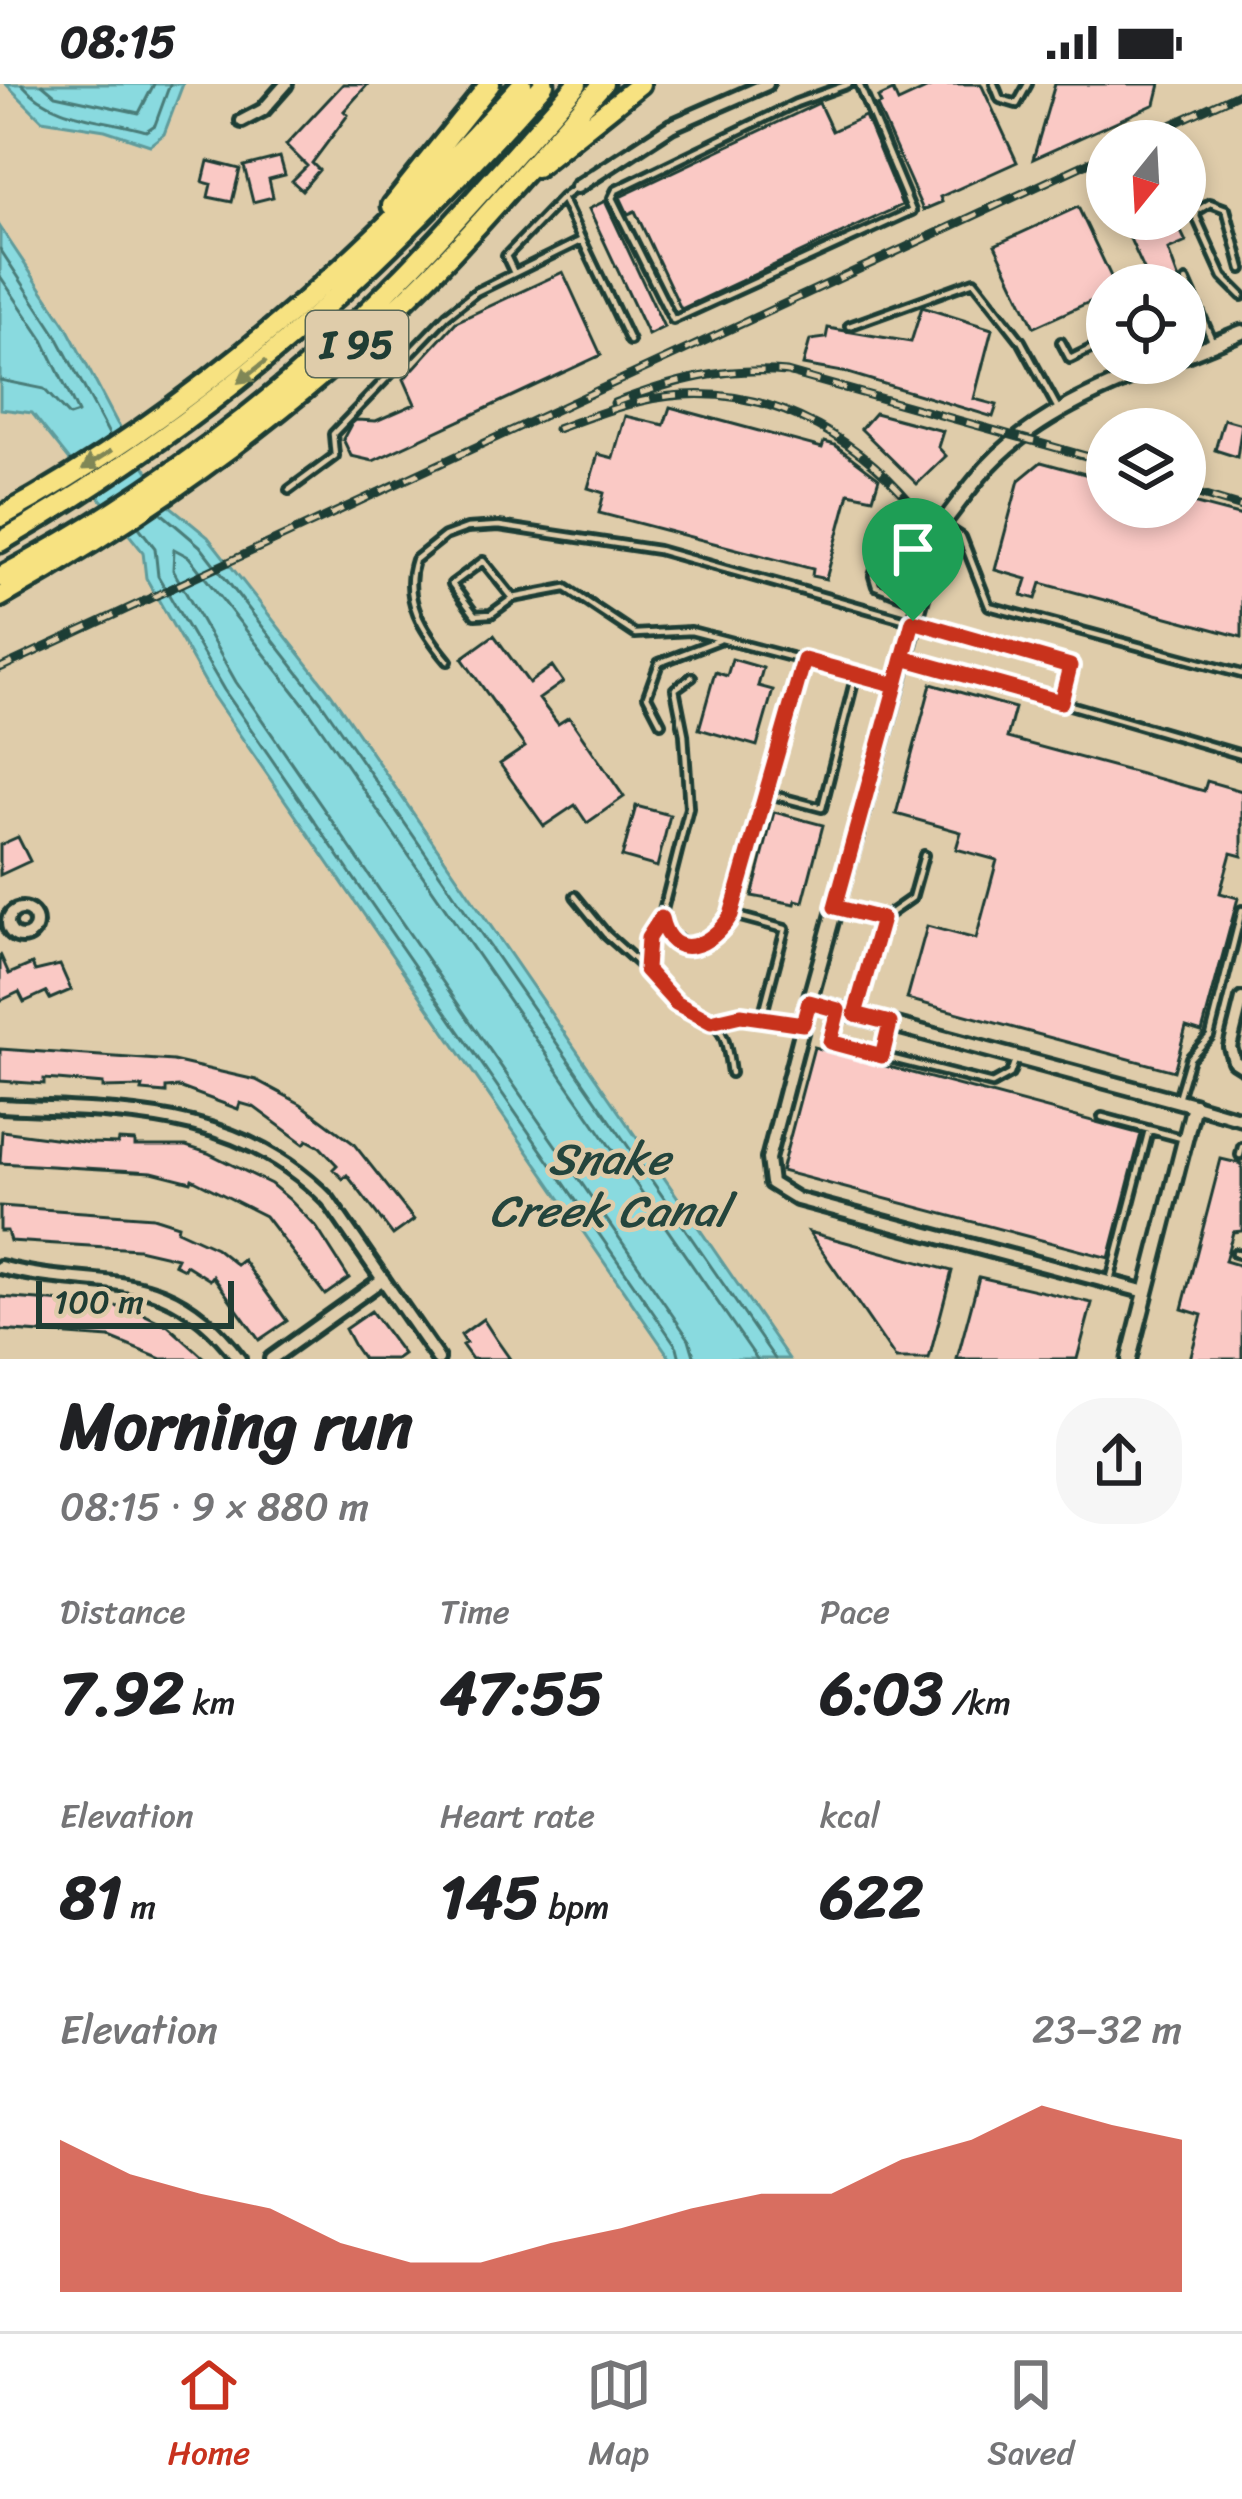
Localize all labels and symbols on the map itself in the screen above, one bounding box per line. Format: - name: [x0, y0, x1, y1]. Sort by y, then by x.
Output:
- north arrow: [1086, 120, 1206, 240]
- road number: I 95: [306, 311, 408, 377]
- one-way arrow: [236, 359, 267, 384]
- one-way arrow: [81, 448, 114, 470]
- pin: [862, 498, 964, 621]
- water label: Snake Creek Canal: [490, 1119, 738, 1251]
- scale bar: [36, 1275, 234, 1328]

